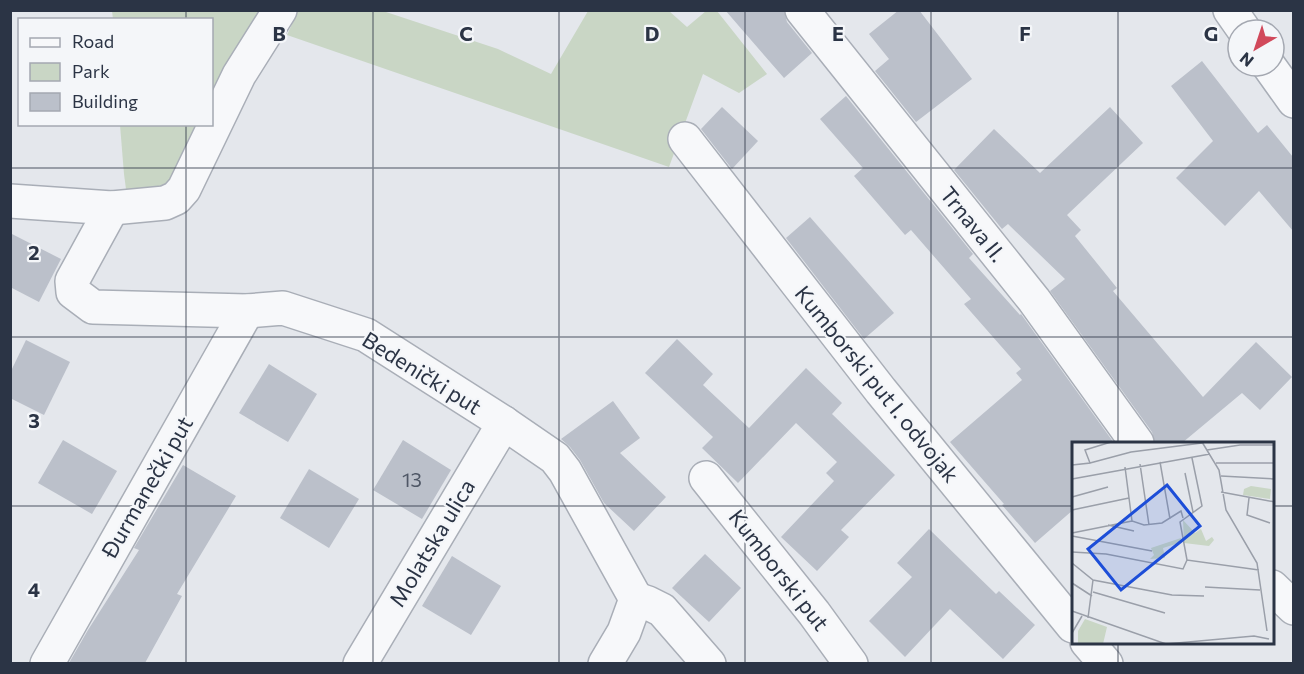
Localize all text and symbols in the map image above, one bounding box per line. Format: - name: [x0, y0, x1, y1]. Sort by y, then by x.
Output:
- legend: [18, 18, 213, 126]
- north arrow: [1226, 18, 1286, 78]
- text: B: [272, 21, 286, 45]
- text: C: [459, 21, 473, 45]
- text: D: [645, 21, 659, 45]
- text: E: [832, 21, 844, 45]
- text: F: [1019, 21, 1031, 45]
- text: G: [1204, 21, 1218, 45]
- text: Road: [72, 30, 114, 52]
- text: N: [1236, 49, 1257, 71]
- text: Park: [72, 60, 110, 82]
- text: Building: [72, 90, 138, 112]
- street label: Trnava II.: [935, 181, 1012, 267]
- text: 2: [28, 240, 40, 264]
- street label: Kumborski put I. odvojak: [790, 280, 965, 488]
- street label: Bedenički put: [358, 325, 487, 420]
- text: 3: [28, 408, 40, 432]
- street label: Đurmanečki put: [95, 411, 198, 563]
- inset map: [1072, 442, 1274, 644]
- house number: 13: [402, 467, 422, 491]
- street label: Molatska ulica: [383, 474, 480, 611]
- street label: Kumborski put: [724, 504, 835, 636]
- text: 4: [28, 577, 40, 601]

